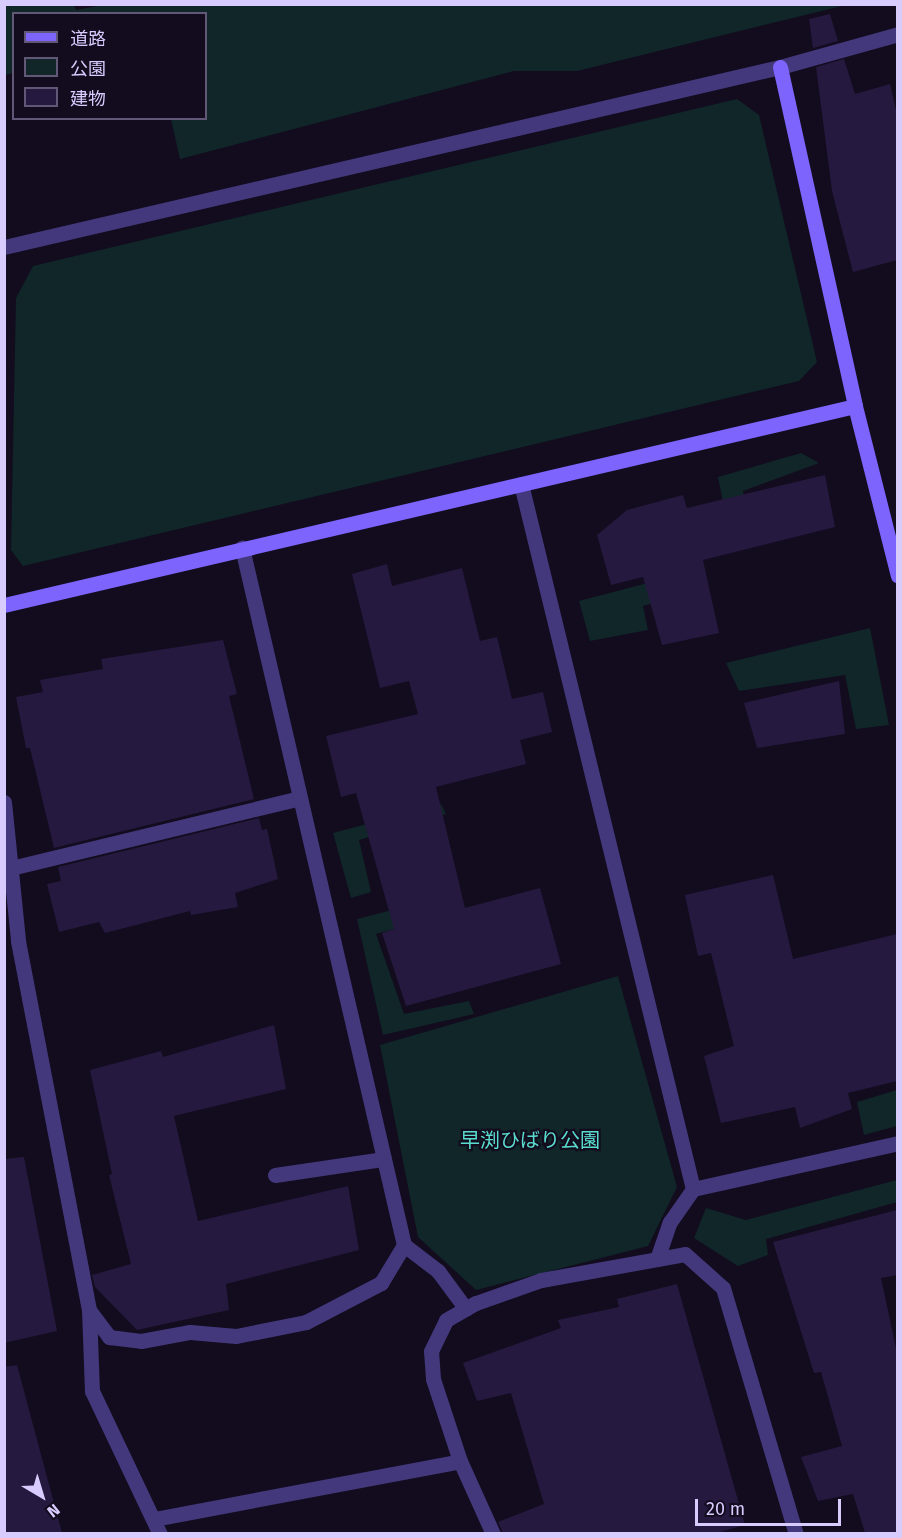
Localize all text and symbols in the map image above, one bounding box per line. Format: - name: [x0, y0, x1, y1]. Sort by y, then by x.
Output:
- legend: [12, 12, 207, 120]
- text: 道路: [70, 28, 106, 50]
- text: 公園: [70, 58, 106, 80]
- text: 建物: [70, 88, 106, 110]
- park label: 早渕ひばり公園: [460, 1128, 600, 1152]
- north arrow: [12, 1466, 72, 1526]
- scale bar: [698, 1487, 844, 1525]
- text: 20 m: [706, 1498, 745, 1520]
- text: N: [43, 1500, 63, 1521]

